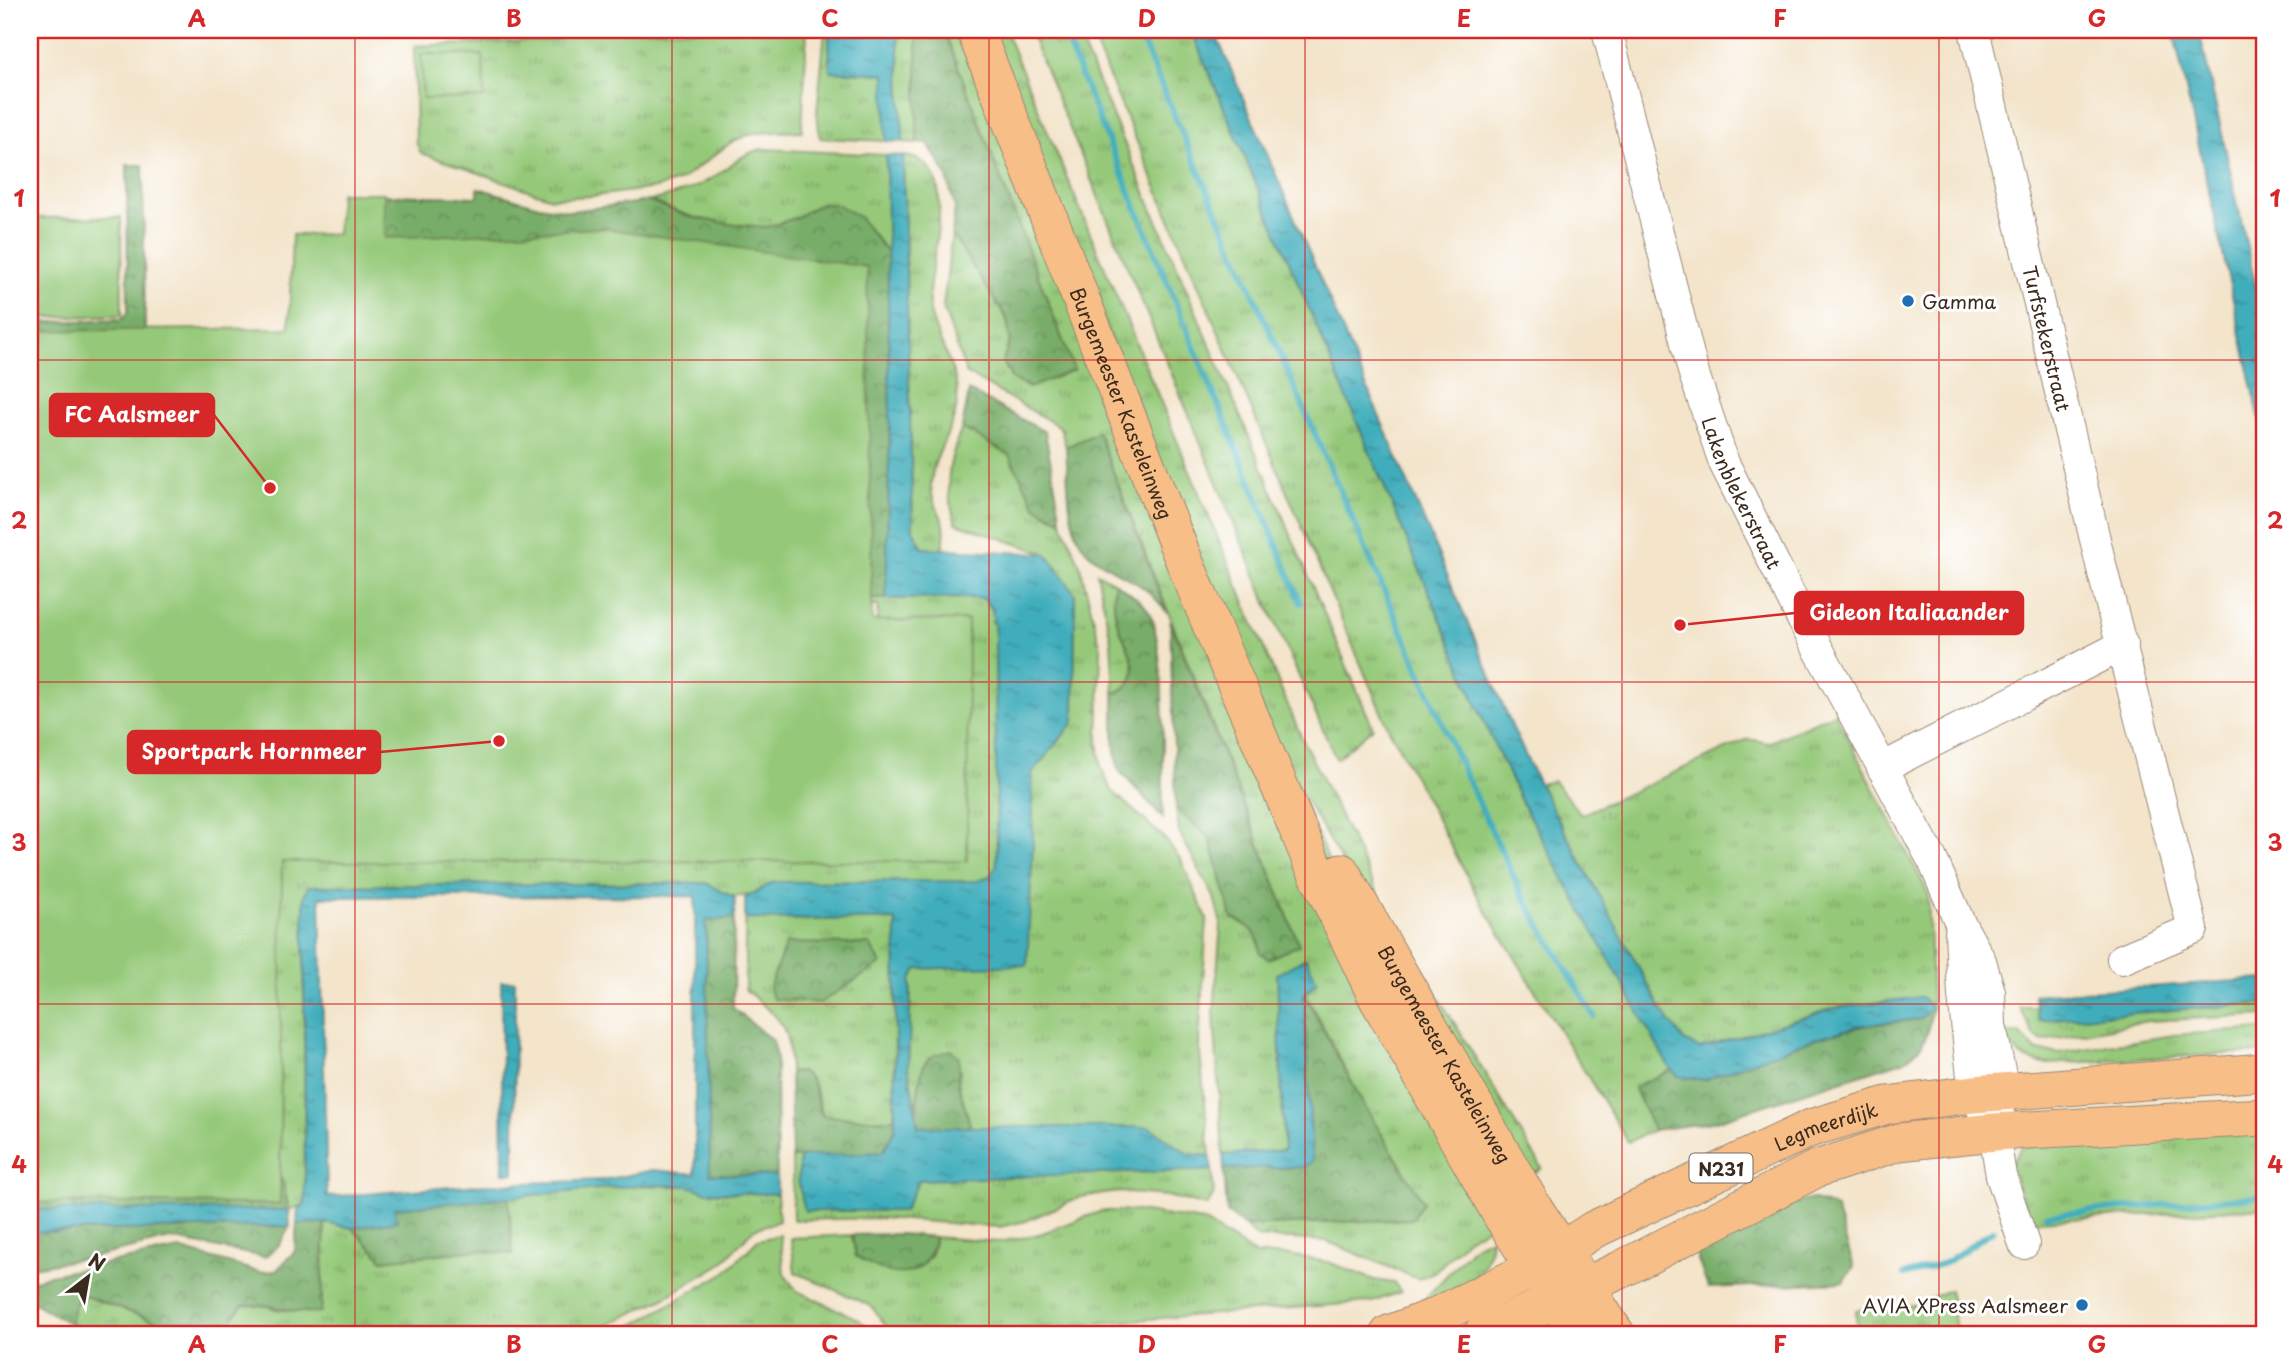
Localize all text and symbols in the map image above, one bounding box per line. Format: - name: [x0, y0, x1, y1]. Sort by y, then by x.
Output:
- text: A: [188, 0, 206, 35]
- text: B: [506, 0, 522, 35]
- text: C: [821, 0, 839, 35]
- text: D: [1138, 0, 1156, 35]
- text: E: [1457, 0, 1471, 35]
- text: F: [1773, 0, 1787, 35]
- text: G: [2088, 0, 2106, 35]
- text: 1: [14, 180, 25, 215]
- text: 1: [2270, 180, 2281, 215]
- street label: Turfstekerstraat: [2016, 263, 2078, 414]
- street label: Burgemeester Kasteleinweg: [1064, 283, 1180, 523]
- place label: Gamma: [1922, 287, 1996, 315]
- marker: Gamma: [1900, 293, 1916, 309]
- callout: FC Aalsmeer: [50, 394, 214, 436]
- text: FC Aalsmeer: [64, 397, 200, 429]
- street label: Lakenblekerstraat: [1695, 413, 1789, 574]
- text: 2: [11, 502, 27, 537]
- text: 2: [2267, 502, 2283, 537]
- callout: Gideon Italiaander: [1795, 592, 2023, 634]
- text: Gideon Italiaander: [1809, 595, 2009, 627]
- callout: Sportpark Hornmeer: [128, 731, 380, 773]
- text: Sportpark Hornmeer: [142, 734, 367, 766]
- text: 3: [11, 824, 27, 859]
- text: 3: [2267, 824, 2283, 859]
- street label: Burgemeester Kasteleinweg: [1372, 940, 1519, 1169]
- street label: Legmeerdijk: [1769, 1095, 1881, 1157]
- text: 4: [11, 1146, 27, 1181]
- text: 4: [2267, 1146, 2283, 1181]
- road number: N231: [1690, 1154, 1752, 1182]
- north arrow: [52, 1242, 122, 1312]
- text: N: [84, 1246, 111, 1277]
- place label: AVIA XPress Aalsmeer: [1863, 1291, 2068, 1319]
- marker: AVIA XPress Aalsmeer: [2074, 1297, 2090, 1313]
- text: A: [188, 1326, 206, 1361]
- text: B: [506, 1326, 522, 1361]
- text: C: [821, 1326, 839, 1361]
- text: D: [1138, 1326, 1156, 1361]
- text: E: [1457, 1326, 1471, 1361]
- text: F: [1773, 1326, 1787, 1361]
- text: G: [2088, 1326, 2106, 1361]

